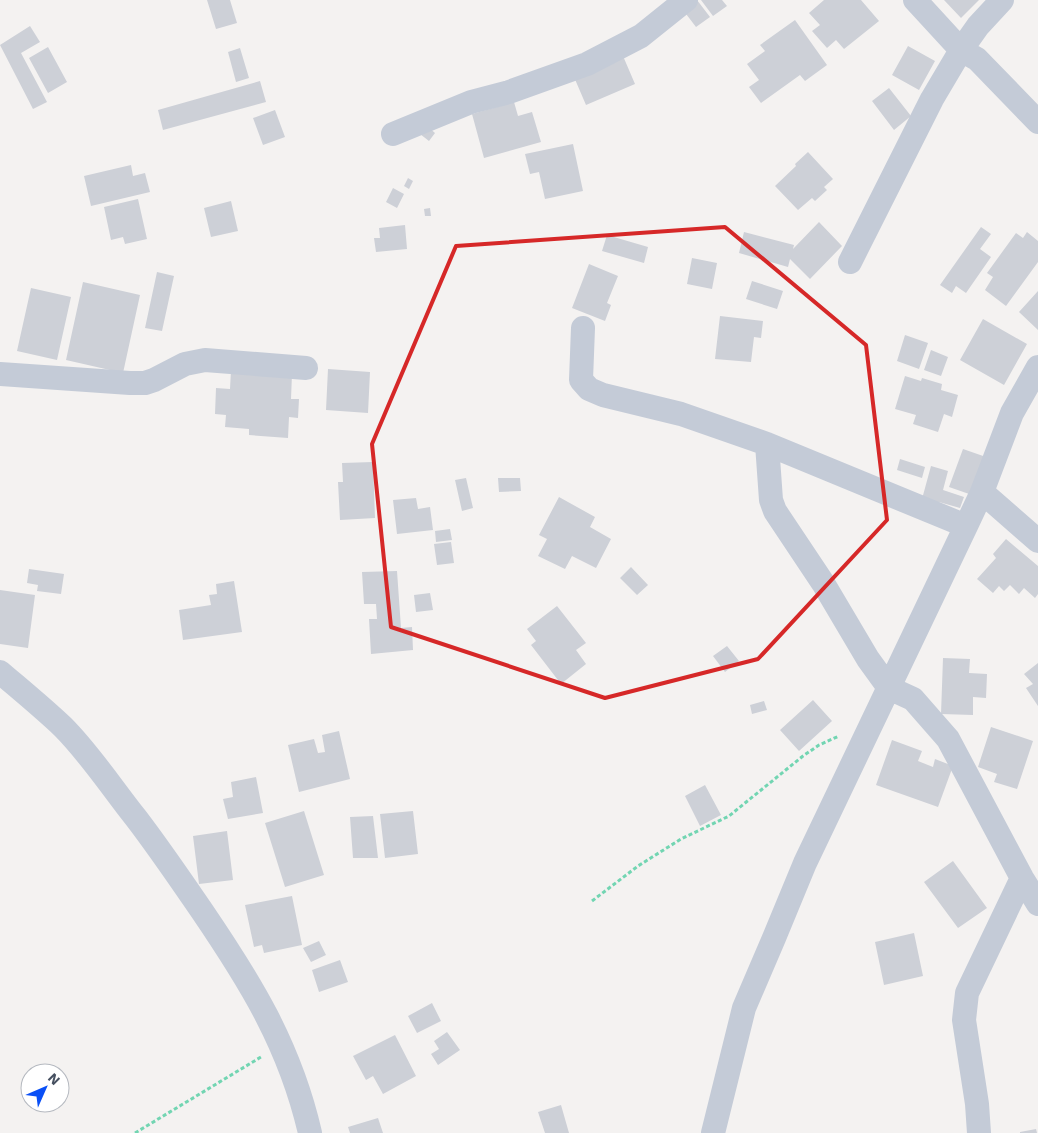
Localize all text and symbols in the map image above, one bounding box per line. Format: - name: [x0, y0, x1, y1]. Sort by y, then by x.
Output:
- north arrow: [20, 1063, 70, 1113]
- text: N: [45, 1069, 64, 1088]

